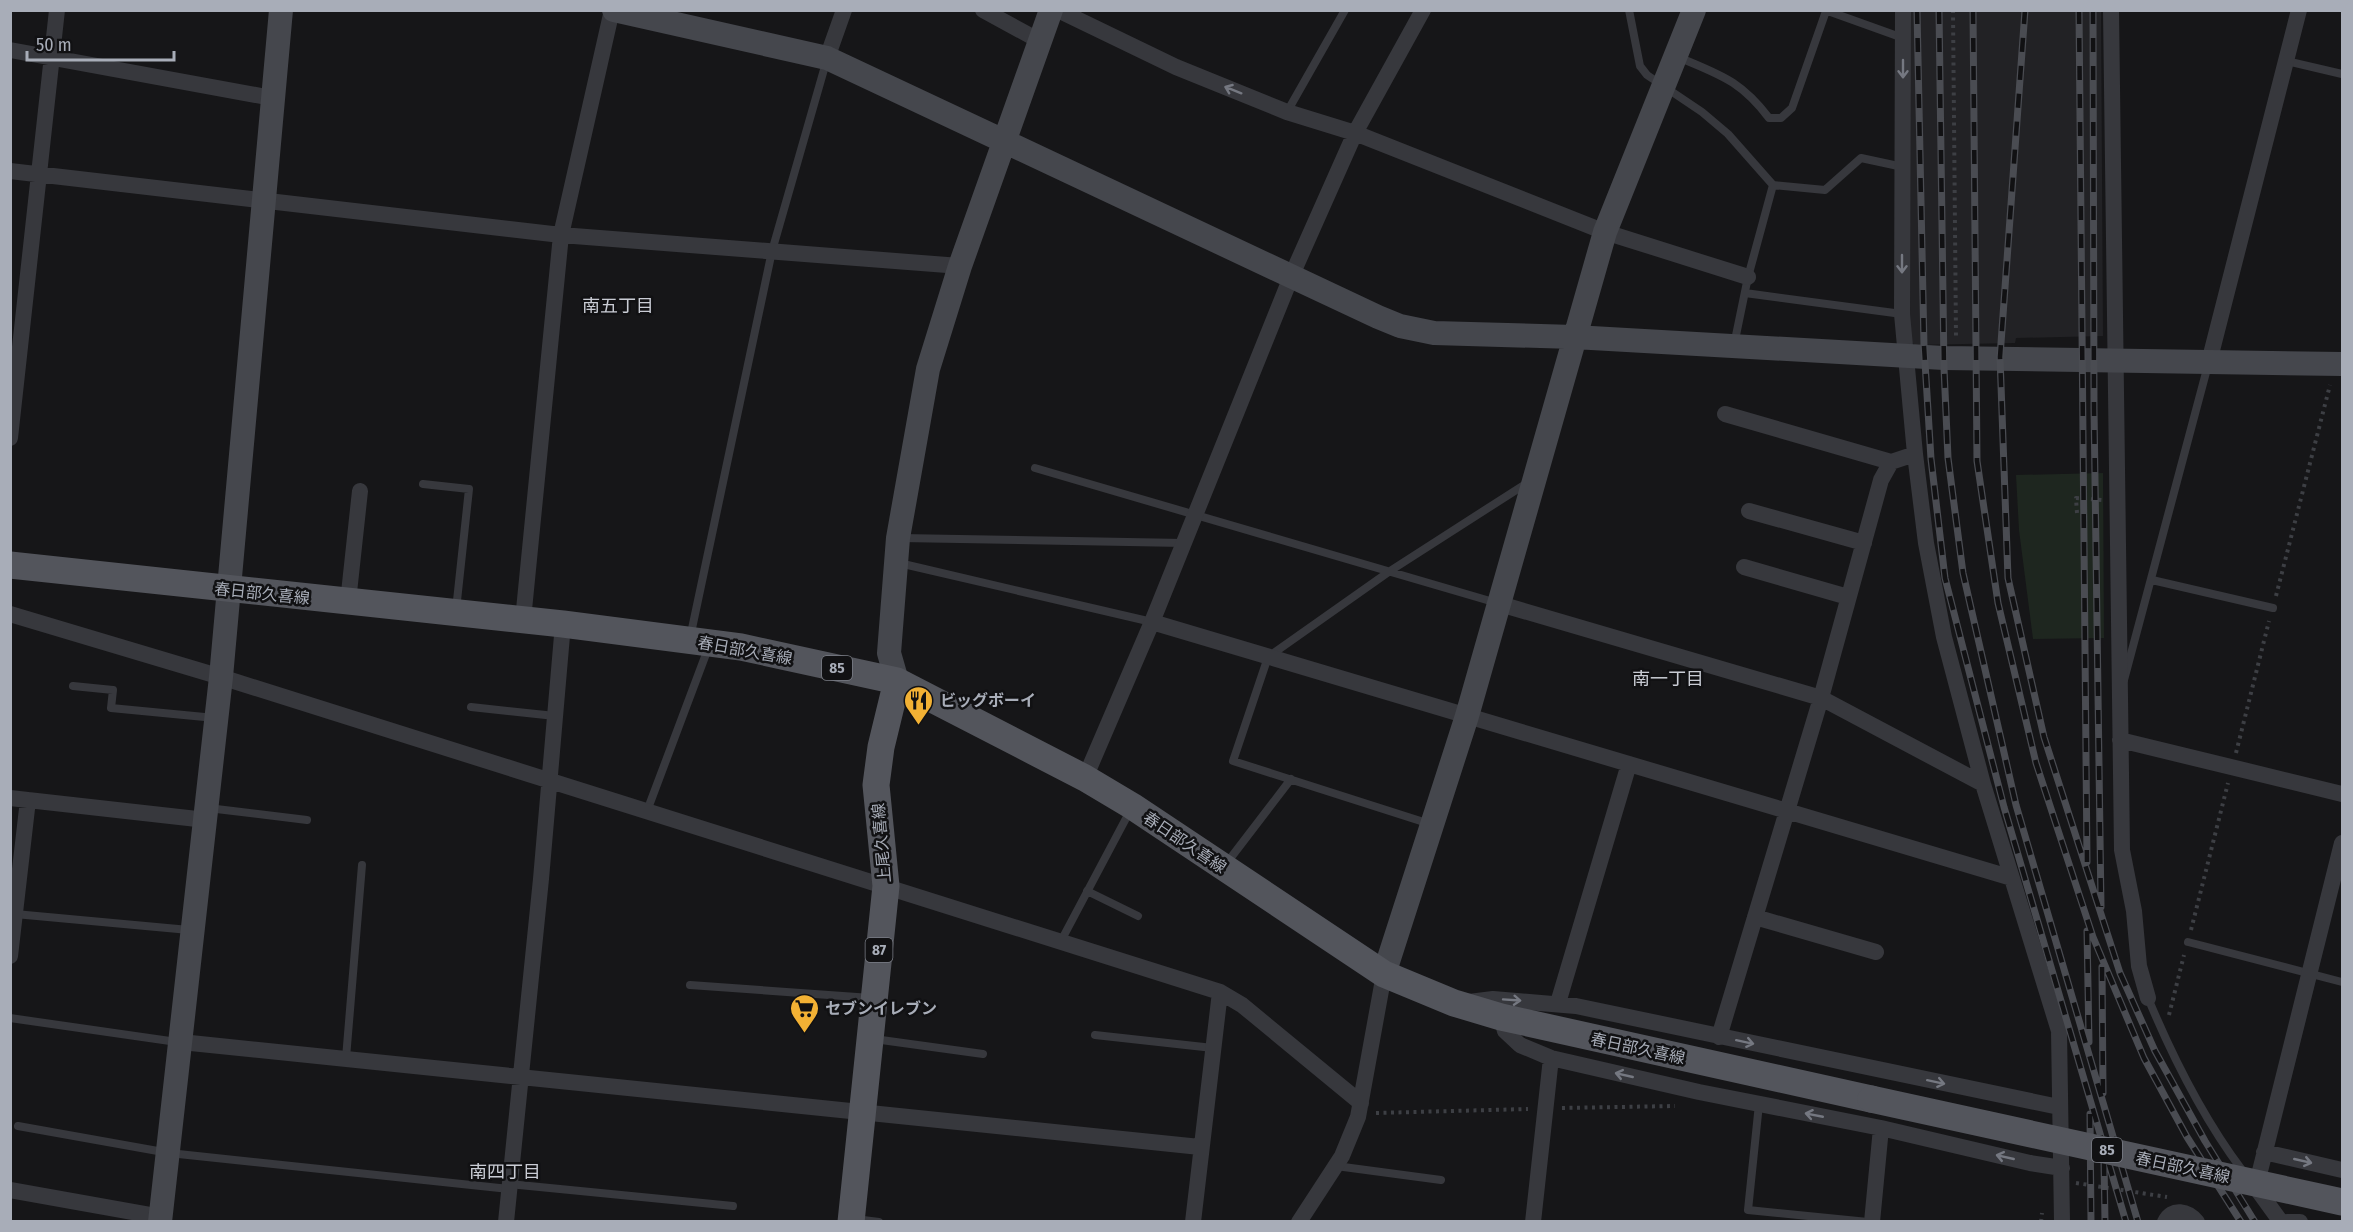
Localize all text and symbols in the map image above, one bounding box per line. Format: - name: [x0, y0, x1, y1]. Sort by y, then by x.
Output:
- scale bar: [27, 24, 174, 62]
- text: 50 m: [36, 34, 72, 56]
- one-way arrow: [1897, 58, 1909, 78]
- one-way arrow: [1224, 84, 1243, 95]
- one-way arrow: [1896, 253, 1908, 273]
- district label: 南五丁目: [582, 295, 654, 317]
- street label: 春日部久喜線: [213, 579, 311, 608]
- street label: 春日部久喜線: [696, 633, 794, 668]
- road number: 85: [822, 656, 852, 680]
- district label: 南一丁目: [1632, 668, 1704, 690]
- restaurant icon: ビッグボーイ: [903, 684, 935, 726]
- place label: ビッグボーイ: [940, 691, 1036, 710]
- street label: 上尾久喜線: [869, 802, 894, 884]
- street label: 春日部久喜線: [1140, 808, 1230, 877]
- road number: 87: [866, 938, 892, 962]
- supermarket icon: セブンイレブン: [788, 992, 820, 1034]
- one-way arrow: [1501, 995, 1521, 1006]
- place label: セブンイレブン: [825, 999, 937, 1018]
- street label: 春日部久喜線: [1589, 1029, 1687, 1068]
- one-way arrow: [1735, 1037, 1754, 1048]
- one-way arrow: [1614, 1069, 1634, 1080]
- one-way arrow: [1925, 1077, 1945, 1088]
- one-way arrow: [1805, 1109, 1825, 1120]
- road number: 85: [2092, 1138, 2122, 1162]
- street label: 春日部久喜線: [2134, 1148, 2232, 1187]
- one-way arrow: [1995, 1151, 2014, 1163]
- one-way arrow: [2293, 1156, 2312, 1167]
- district label: 南四丁目: [469, 1161, 541, 1183]

